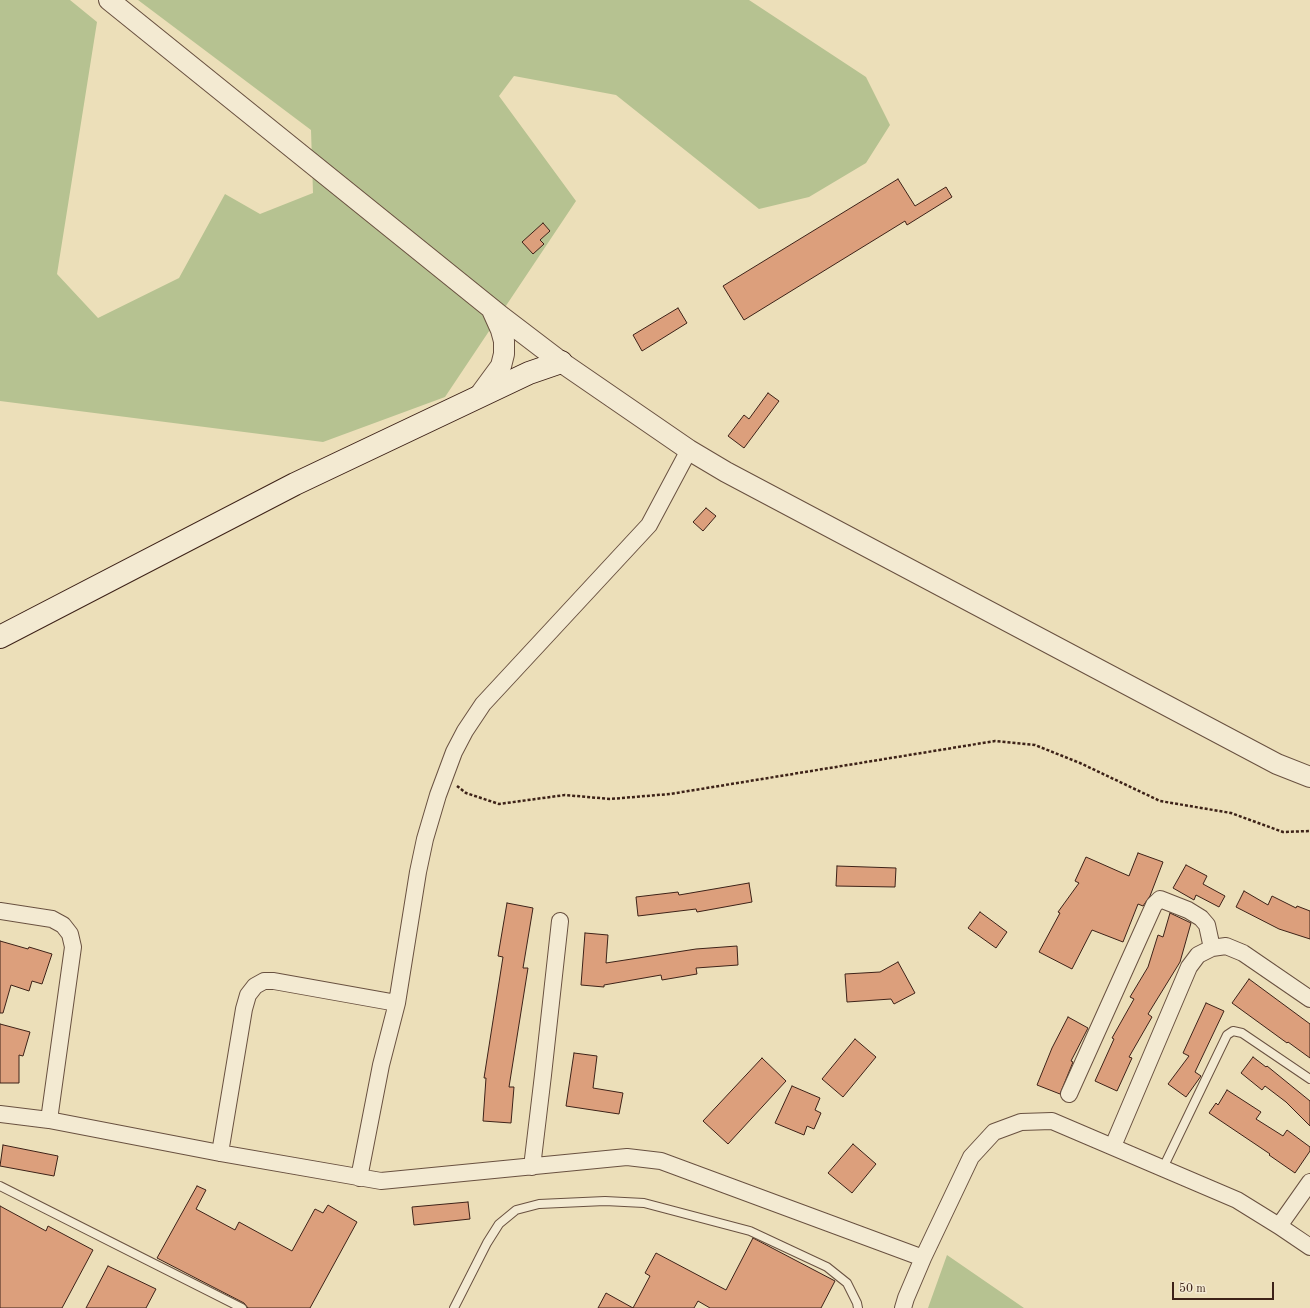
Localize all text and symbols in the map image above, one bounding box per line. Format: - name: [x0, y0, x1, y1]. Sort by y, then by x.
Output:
- scale bar: [1174, 1274, 1276, 1300]
- text: 50 m: [1179, 1283, 1206, 1295]

